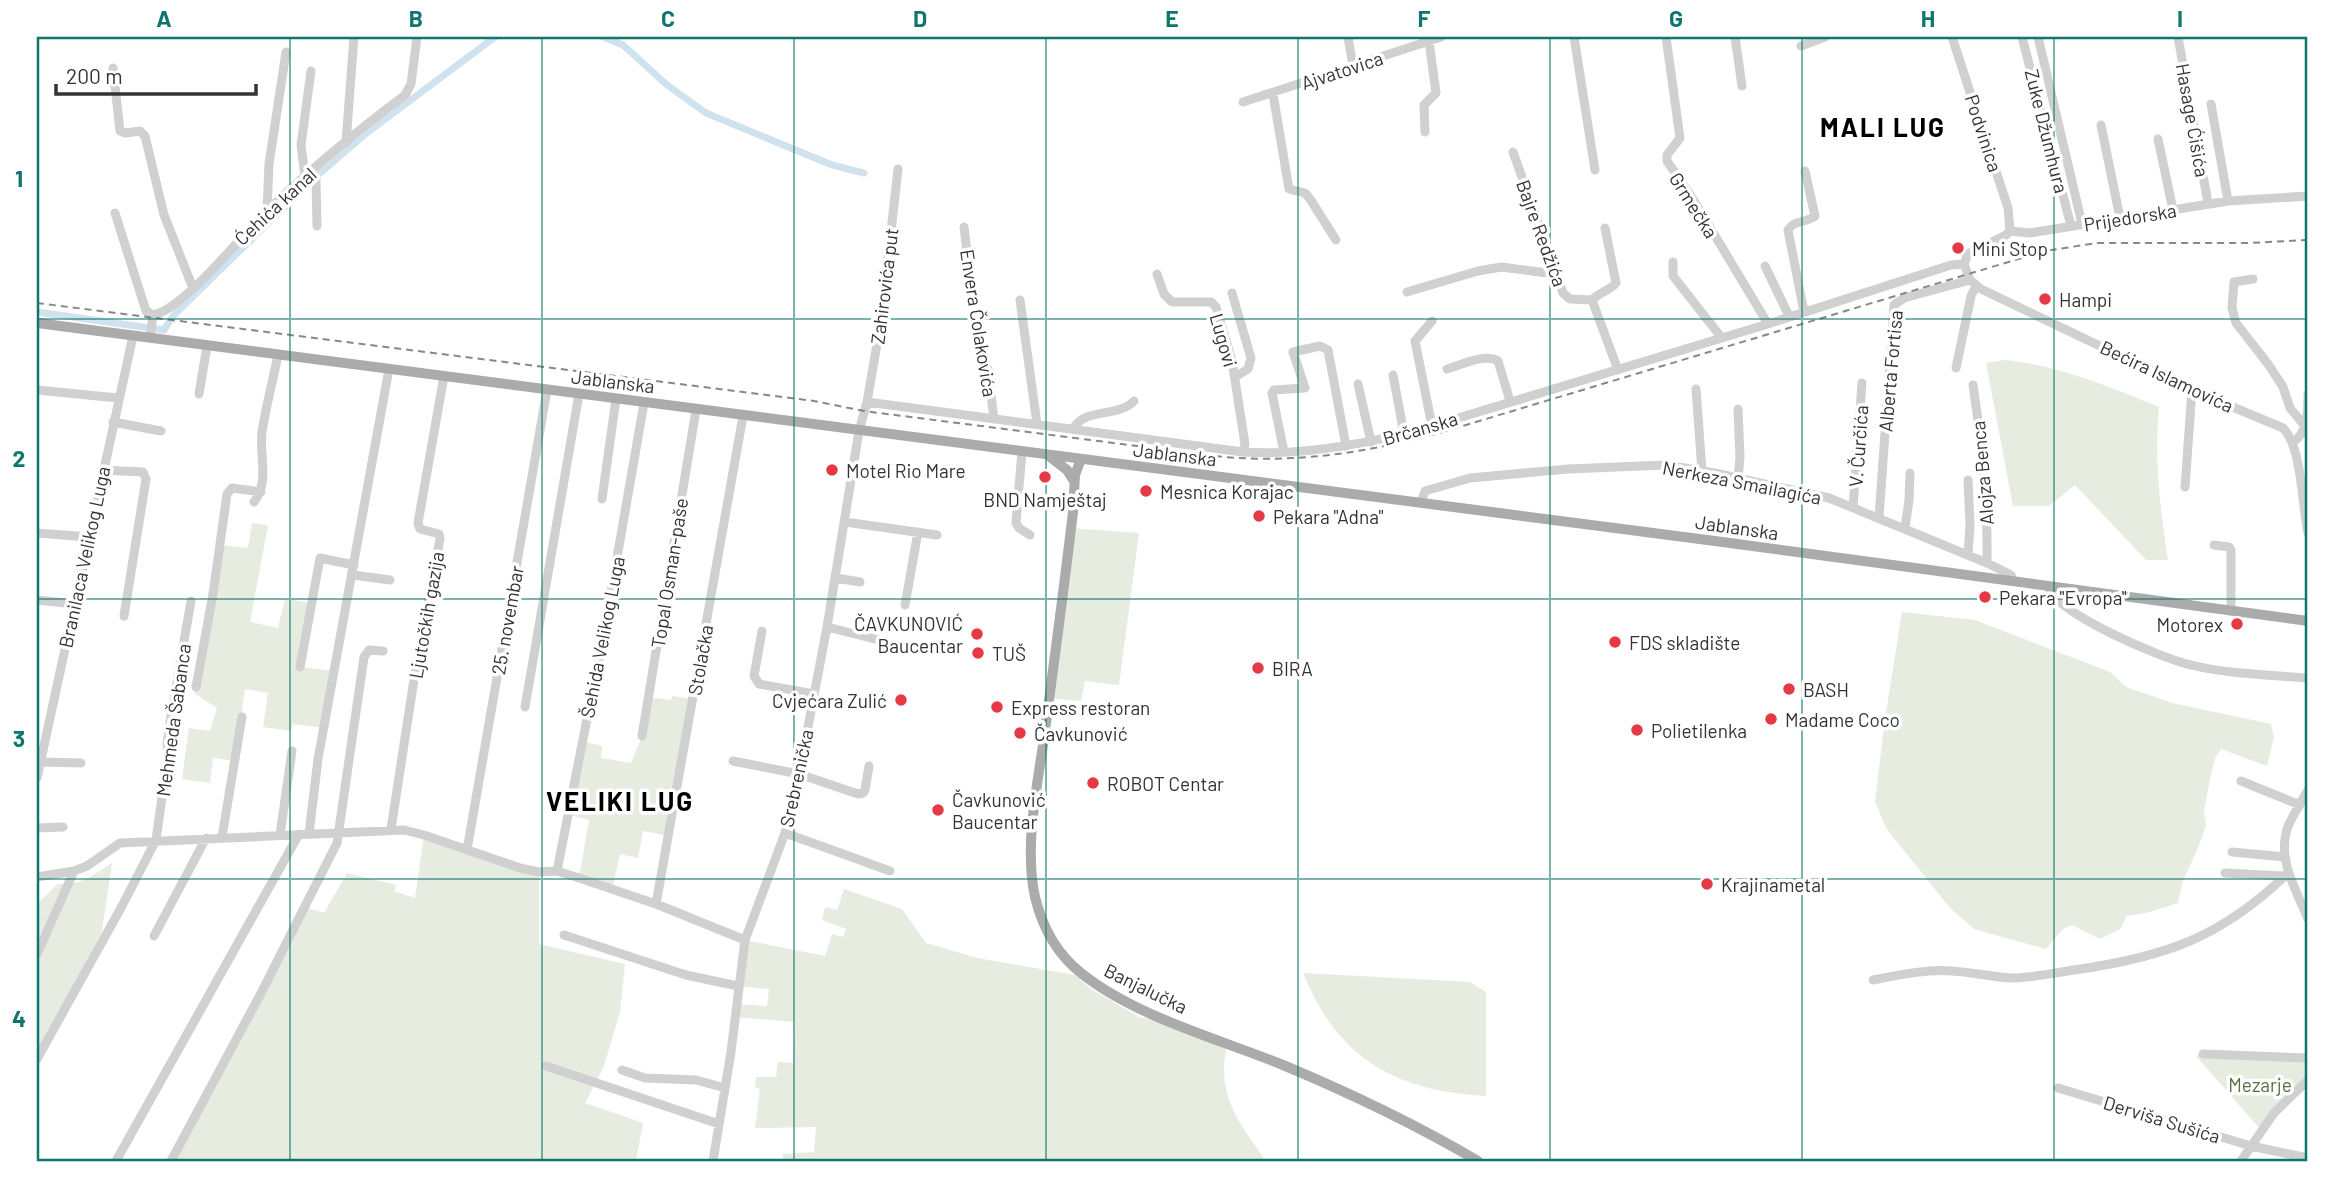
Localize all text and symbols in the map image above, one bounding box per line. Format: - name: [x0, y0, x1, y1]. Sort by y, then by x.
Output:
- text: A: [156, 4, 172, 32]
- text: B: [409, 4, 423, 32]
- text: C: [661, 4, 675, 32]
- text: D: [913, 4, 927, 32]
- text: E: [1165, 4, 1179, 32]
- text: F: [1418, 4, 1431, 32]
- text: G: [1669, 4, 1683, 32]
- text: H: [1921, 4, 1935, 32]
- text: I: [2177, 4, 2183, 32]
- street label: Ajvatovica: [1298, 46, 1386, 94]
- scale bar: [56, 52, 256, 96]
- street label: Hasage Ćišića: [2172, 61, 2214, 179]
- text: 200 m: [66, 63, 123, 88]
- street label: Zuke Džumhura: [2021, 67, 2073, 195]
- street label: Podvinica: [1961, 91, 2007, 175]
- district label: MALI LUG: [1820, 111, 1946, 142]
- street label: Ćehića kanal: [229, 162, 321, 250]
- text: 1: [15, 164, 23, 192]
- street label: Grmečka: [1665, 168, 1723, 242]
- street label: Bajre Redžića: [1512, 177, 1572, 289]
- street label: Prijedorska: [2082, 198, 2178, 236]
- street label: Zahirovića put: [865, 227, 903, 345]
- place label: Mini Stop: [1972, 237, 2048, 260]
- marker: Mini Stop: [1950, 240, 1966, 256]
- street label: Envera Čolakovića: [956, 247, 1002, 399]
- place label: Hampi: [2059, 288, 2112, 311]
- marker: Hampi: [2037, 291, 2053, 307]
- street label: Alberta Fortisa: [1873, 309, 1907, 433]
- street label: Lugovi: [1205, 310, 1243, 370]
- street label: Bećira Islamovića: [2097, 335, 2237, 417]
- street label: Jablanska: [570, 364, 656, 398]
- street label: V. Čurčića: [1844, 404, 1872, 488]
- street label: Brčanska: [1380, 406, 1460, 450]
- street label: Alojza Benca: [1966, 420, 1998, 526]
- street label: Jablanska: [1132, 437, 1218, 471]
- text: 2: [13, 444, 25, 472]
- street label: Nerkeza Smailagića: [1661, 455, 1823, 509]
- place label: Motel Rio Mare: [846, 459, 966, 482]
- marker: Motel Rio Mare: [824, 462, 840, 478]
- street label: Branilaca Velikog Luga: [54, 464, 114, 650]
- marker: BND Namještaj: [1037, 469, 1053, 485]
- place label: Mesnica Korajac: [1160, 480, 1294, 503]
- marker: Mesnica Korajac: [1138, 483, 1154, 499]
- place label: BND Namještaj: [983, 488, 1107, 511]
- street label: Topal Osman-paše: [646, 496, 692, 650]
- place label: Pekara "Adna": [1273, 505, 1383, 528]
- marker: Pekara "Adna": [1251, 508, 1267, 524]
- street label: Jablanska: [1694, 510, 1780, 544]
- street label: Ljutočkih gazija: [404, 550, 448, 680]
- street label: Šehida Velikog Luga: [575, 554, 629, 720]
- street label: 25. novembar: [486, 563, 528, 676]
- place label: Pekara "Evropa": [1999, 586, 2127, 609]
- marker: Pekara "Evropa": [1977, 589, 1993, 605]
- place label: ČAVKUNOVIĆ Baucentar: [854, 612, 963, 657]
- place label: Motorex: [2156, 613, 2223, 636]
- marker: Motorex: [2229, 616, 2245, 632]
- street label: Stolačka: [683, 623, 717, 697]
- marker: ČAVKUNOVIĆ Baucentar: [969, 626, 985, 642]
- place label: FDS skladište: [1629, 631, 1740, 654]
- marker: FDS skladište: [1607, 634, 1623, 650]
- street label: Mehmeda Šabanca: [151, 642, 195, 798]
- place label: TUŠ: [992, 642, 1026, 665]
- marker: TUŠ: [970, 645, 986, 661]
- place label: BIRA: [1272, 657, 1313, 680]
- marker: BIRA: [1250, 660, 1266, 676]
- place label: BASH: [1803, 678, 1849, 701]
- marker: BASH: [1781, 681, 1797, 697]
- place label: Cvjećara Zulić: [772, 689, 887, 712]
- marker: Cvjećara Zulić: [893, 692, 909, 708]
- place label: Express restoran: [1011, 696, 1150, 719]
- marker: Express restoran: [989, 699, 1005, 715]
- place label: Madame Coco: [1785, 708, 1900, 731]
- marker: Madame Coco: [1763, 711, 1779, 727]
- place label: Polietilenka: [1651, 719, 1747, 742]
- place label: Čavkunović: [1034, 722, 1128, 745]
- marker: Polietilenka: [1629, 722, 1645, 738]
- text: 3: [13, 724, 25, 752]
- marker: Čavkunović: [1012, 725, 1028, 741]
- street label: Srebrenička: [774, 727, 818, 829]
- place label: ROBOT Centar: [1107, 772, 1224, 795]
- marker: ROBOT Centar: [1085, 775, 1101, 791]
- district label: VELIKI LUG: [546, 785, 694, 816]
- place label: Čavkunović Baucentar: [952, 788, 1046, 833]
- marker: Čavkunović Baucentar: [930, 802, 946, 818]
- place label: Krajinametal: [1721, 873, 1825, 896]
- marker: Krajinametal: [1699, 876, 1715, 892]
- street label: Banjalučka: [1101, 958, 1191, 1018]
- text: 4: [12, 1004, 26, 1032]
- park label: Mezarje: [2228, 1073, 2292, 1096]
- street label: Derviša Sušića: [2101, 1090, 2223, 1148]

